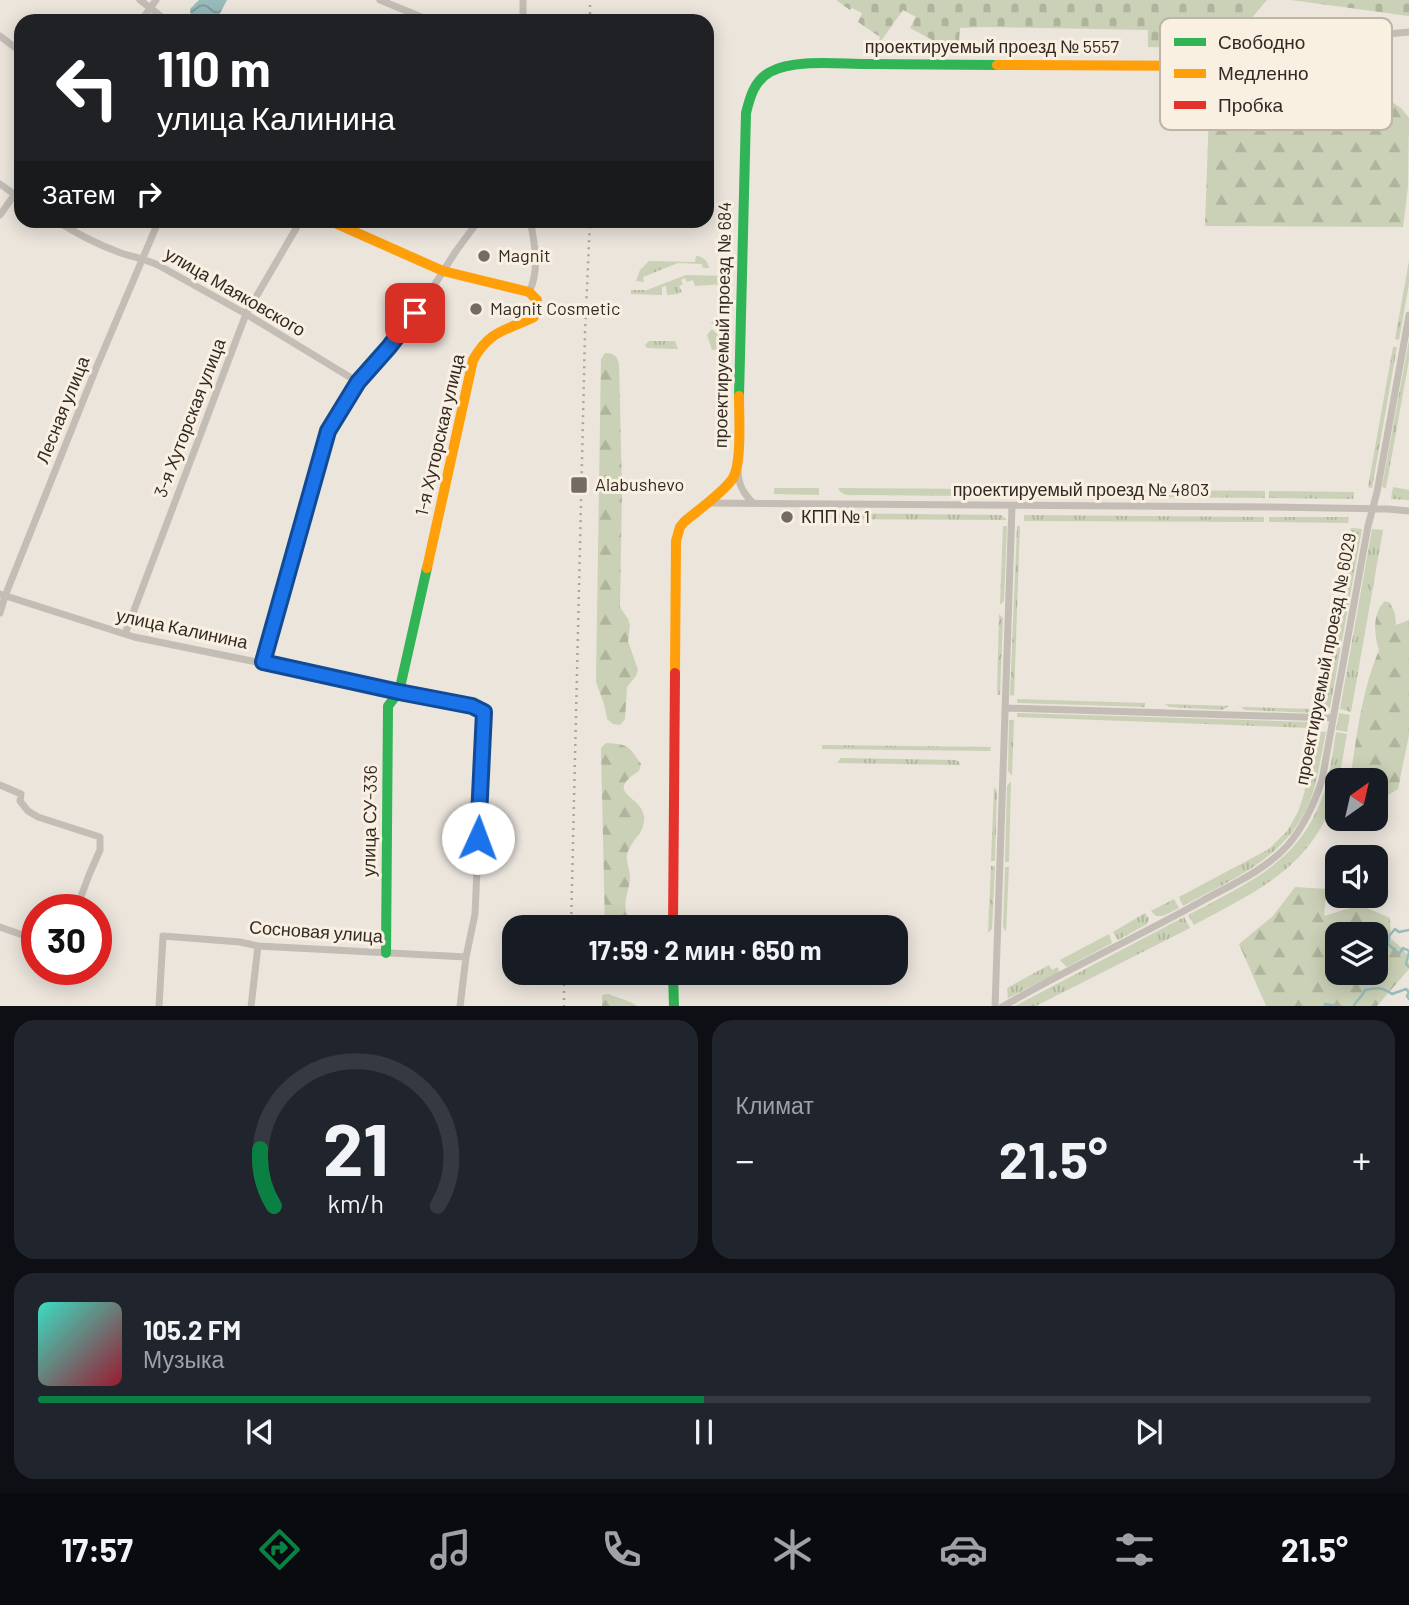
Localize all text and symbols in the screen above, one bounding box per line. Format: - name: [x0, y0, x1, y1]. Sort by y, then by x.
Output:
- legend: [1160, 18, 1392, 130]
- text: Свободно: [1218, 30, 1305, 53]
- street label: проектируемый проезд № 5557: [865, 35, 1120, 57]
- text: 110 m: [157, 38, 271, 97]
- icon: left: [42, 42, 133, 133]
- text: Медленно: [1218, 61, 1308, 84]
- text: Пробка: [1218, 93, 1283, 116]
- text: улица Калинина: [157, 98, 395, 136]
- icon: right: [130, 175, 168, 213]
- text: Затем: [42, 178, 116, 209]
- street label: проектируемый проезд № 684: [709, 202, 735, 448]
- street label: улица Маяковского: [161, 242, 310, 340]
- place label: Magnit: [498, 244, 551, 266]
- marker: Magnit: [476, 248, 492, 264]
- pin: [385, 283, 445, 343]
- icon: arrive: [396, 294, 434, 332]
- place label: Magnit Cosmetic: [490, 297, 620, 319]
- marker: Magnit Cosmetic: [468, 301, 484, 317]
- street label: 3-я Хуторская улица: [149, 334, 230, 500]
- street label: 1-я Хуторская улица: [410, 351, 469, 518]
- street label: Лесная улица: [31, 352, 94, 466]
- place label: Alabushevo: [595, 473, 684, 495]
- marker: Alabushevo: [569, 475, 589, 495]
- street label: проектируемый проезд № 4803: [953, 478, 1209, 500]
- place label: КПП № 1: [801, 505, 870, 527]
- marker: КПП № 1: [779, 509, 795, 525]
- street label: проектируемый проезд № 6029: [1290, 531, 1360, 787]
- street label: улица Калинина: [114, 603, 251, 653]
- street label: улица СУ-336: [357, 765, 381, 877]
- north arrow: [1325, 768, 1388, 831]
- map controls: [1325, 768, 1388, 985]
- position arrow: [441, 801, 515, 875]
- button: sound: [1325, 845, 1388, 908]
- speed limit sign: 30: [21, 894, 112, 985]
- street label: Сосновая улица: [248, 915, 385, 947]
- button: layers: [1325, 922, 1388, 985]
- text: 17:59 · 2 мин · 650 m: [589, 934, 821, 965]
- text: Климат: [736, 1091, 814, 1119]
- text: 21: [323, 1103, 389, 1191]
- text: 21.5°: [999, 1127, 1108, 1189]
- text: −: [736, 1136, 755, 1182]
- text: +: [1352, 1136, 1371, 1182]
- text: km/h: [327, 1187, 384, 1217]
- text: 105.2 FM: [143, 1314, 241, 1345]
- text: Музыка: [143, 1345, 224, 1373]
- icon: previous: [241, 1413, 279, 1451]
- icon: pause: [685, 1413, 723, 1451]
- icon: next: [1130, 1413, 1168, 1451]
- icon: directions: [255, 1525, 304, 1574]
- icon: music: [426, 1525, 475, 1574]
- icon: phone: [597, 1525, 646, 1574]
- icon: climate: [768, 1525, 817, 1574]
- icon: car: [939, 1525, 988, 1574]
- icon: filters: [1110, 1525, 1159, 1574]
- text: 17:57: [61, 1530, 133, 1568]
- text: 21.5°: [1281, 1530, 1348, 1568]

